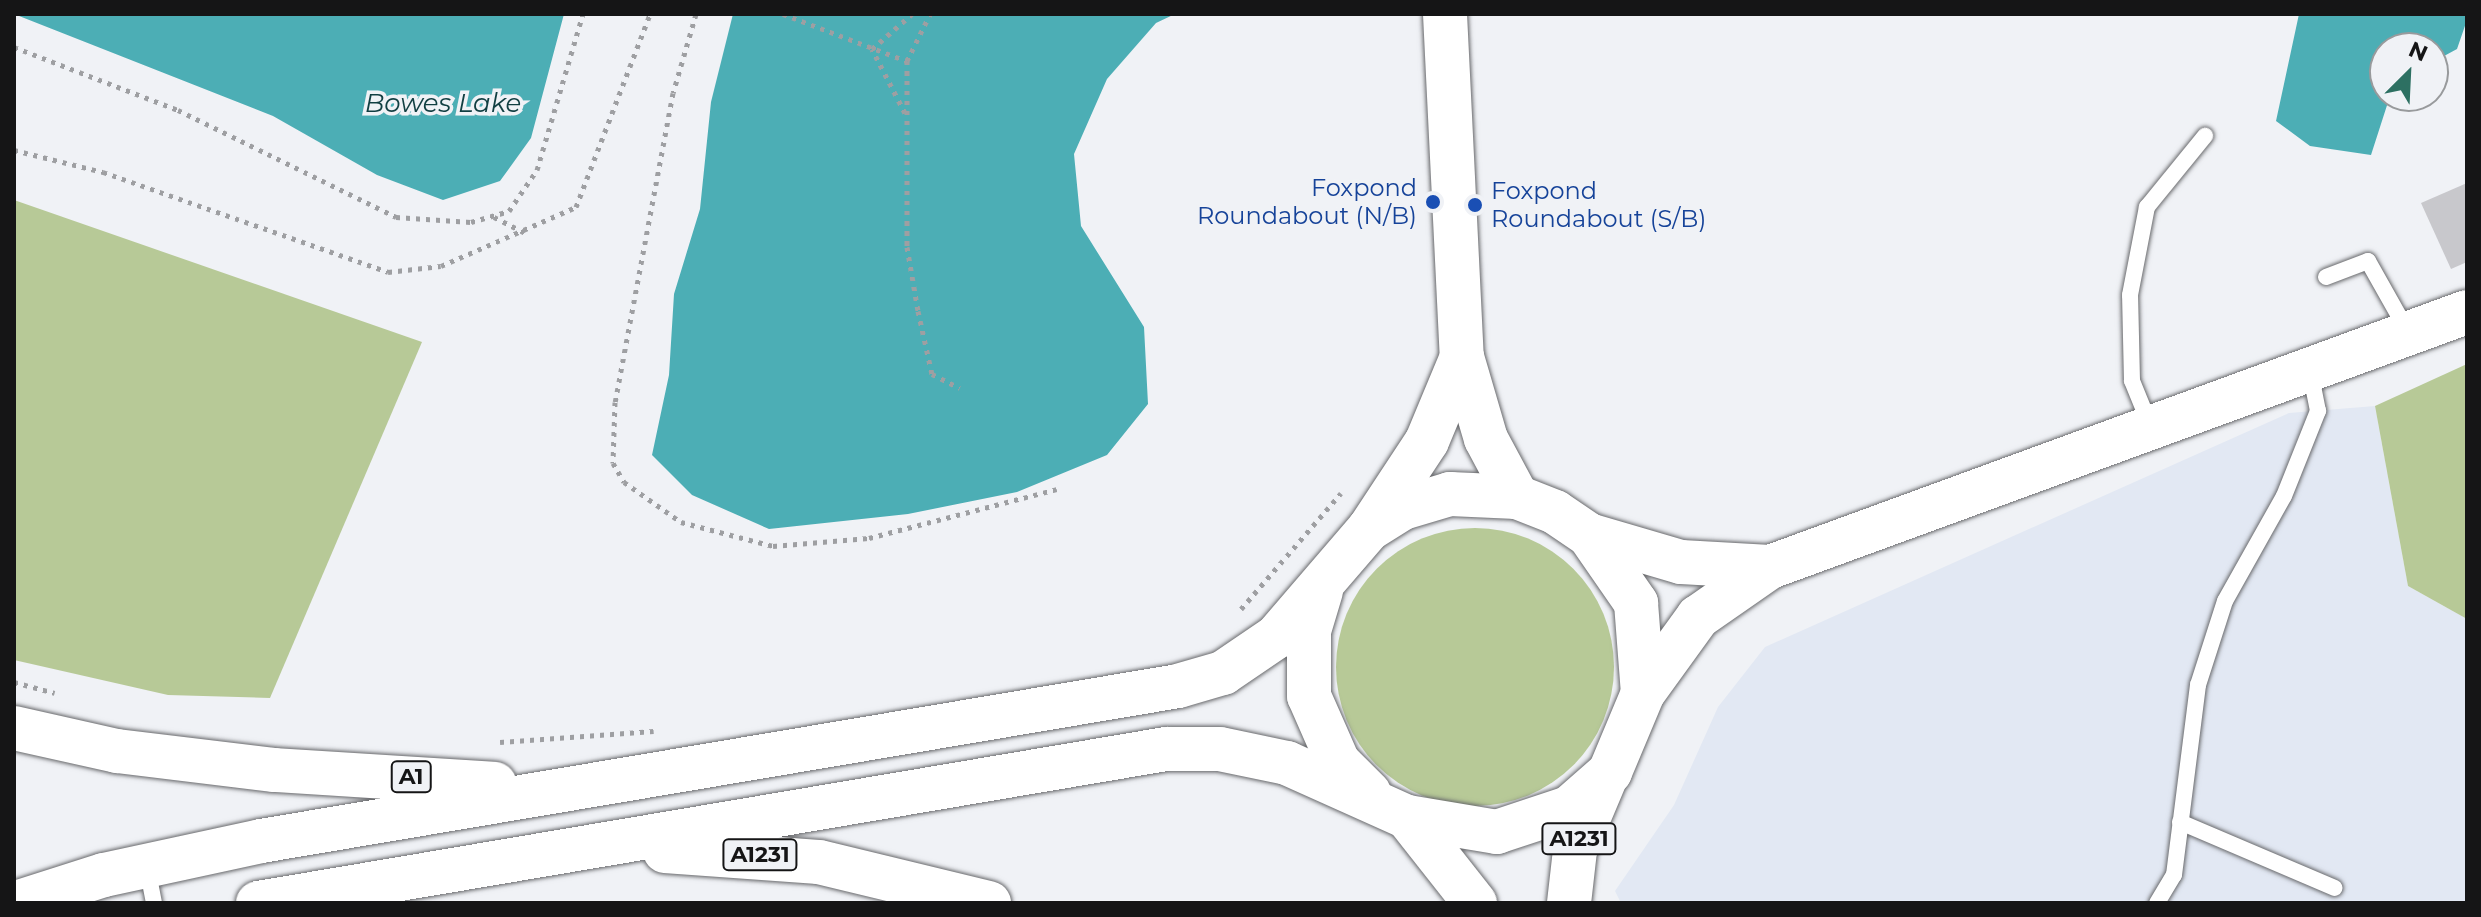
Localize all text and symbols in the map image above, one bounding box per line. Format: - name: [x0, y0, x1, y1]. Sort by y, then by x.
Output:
- north arrow: [2369, 32, 2449, 112]
- text: N: [2405, 35, 2432, 67]
- water label: Bowes Lake: [365, 88, 521, 120]
- place label: Foxpond Roundabout (N/B): [1197, 174, 1417, 230]
- place label: Foxpond Roundabout (S/B): [1491, 177, 1706, 233]
- marker: Foxpond Roundabout (N/B): [1424, 193, 1442, 211]
- marker: Foxpond Roundabout (S/B): [1466, 196, 1484, 214]
- road number: A1: [389, 759, 433, 795]
- road number: A1231: [1541, 821, 1617, 857]
- road number: A1231: [722, 837, 798, 873]

